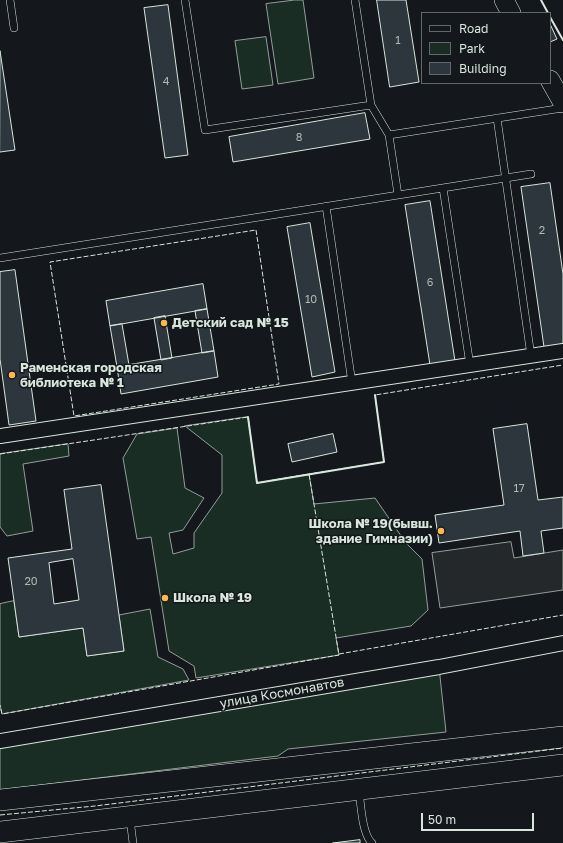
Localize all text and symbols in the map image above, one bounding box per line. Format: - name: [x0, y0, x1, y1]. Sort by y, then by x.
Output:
- legend: [421, 12, 551, 84]
- text: Road: [459, 21, 488, 36]
- house number: 1: [395, 34, 401, 48]
- text: Park: [459, 41, 485, 56]
- text: Building: [459, 61, 507, 76]
- house number: 4: [163, 75, 169, 89]
- house number: 8: [296, 131, 302, 145]
- house number: 2: [539, 224, 545, 238]
- house number: 6: [427, 276, 433, 290]
- house number: 10: [305, 293, 317, 307]
- place label: Детский сад № 15: [172, 315, 289, 331]
- marker: Детский сад № 15: [159, 318, 169, 328]
- place label: Раменская городская библиотека № 1: [20, 360, 162, 391]
- marker: Раменская городская библиотека № 1: [7, 370, 17, 380]
- house number: 17: [513, 482, 525, 496]
- place label: Школа № 19(бывш. здание Гимназии): [309, 516, 433, 547]
- marker: Школа № 19(бывш. здание Гимназии): [436, 526, 446, 536]
- house number: 20: [24, 575, 38, 589]
- place label: Школа № 19: [173, 590, 252, 606]
- marker: Школа № 19: [160, 593, 170, 603]
- street label: улица Космонавтов: [219, 674, 345, 712]
- scale bar: [423, 805, 536, 831]
- text: 50 m: [428, 812, 456, 827]

